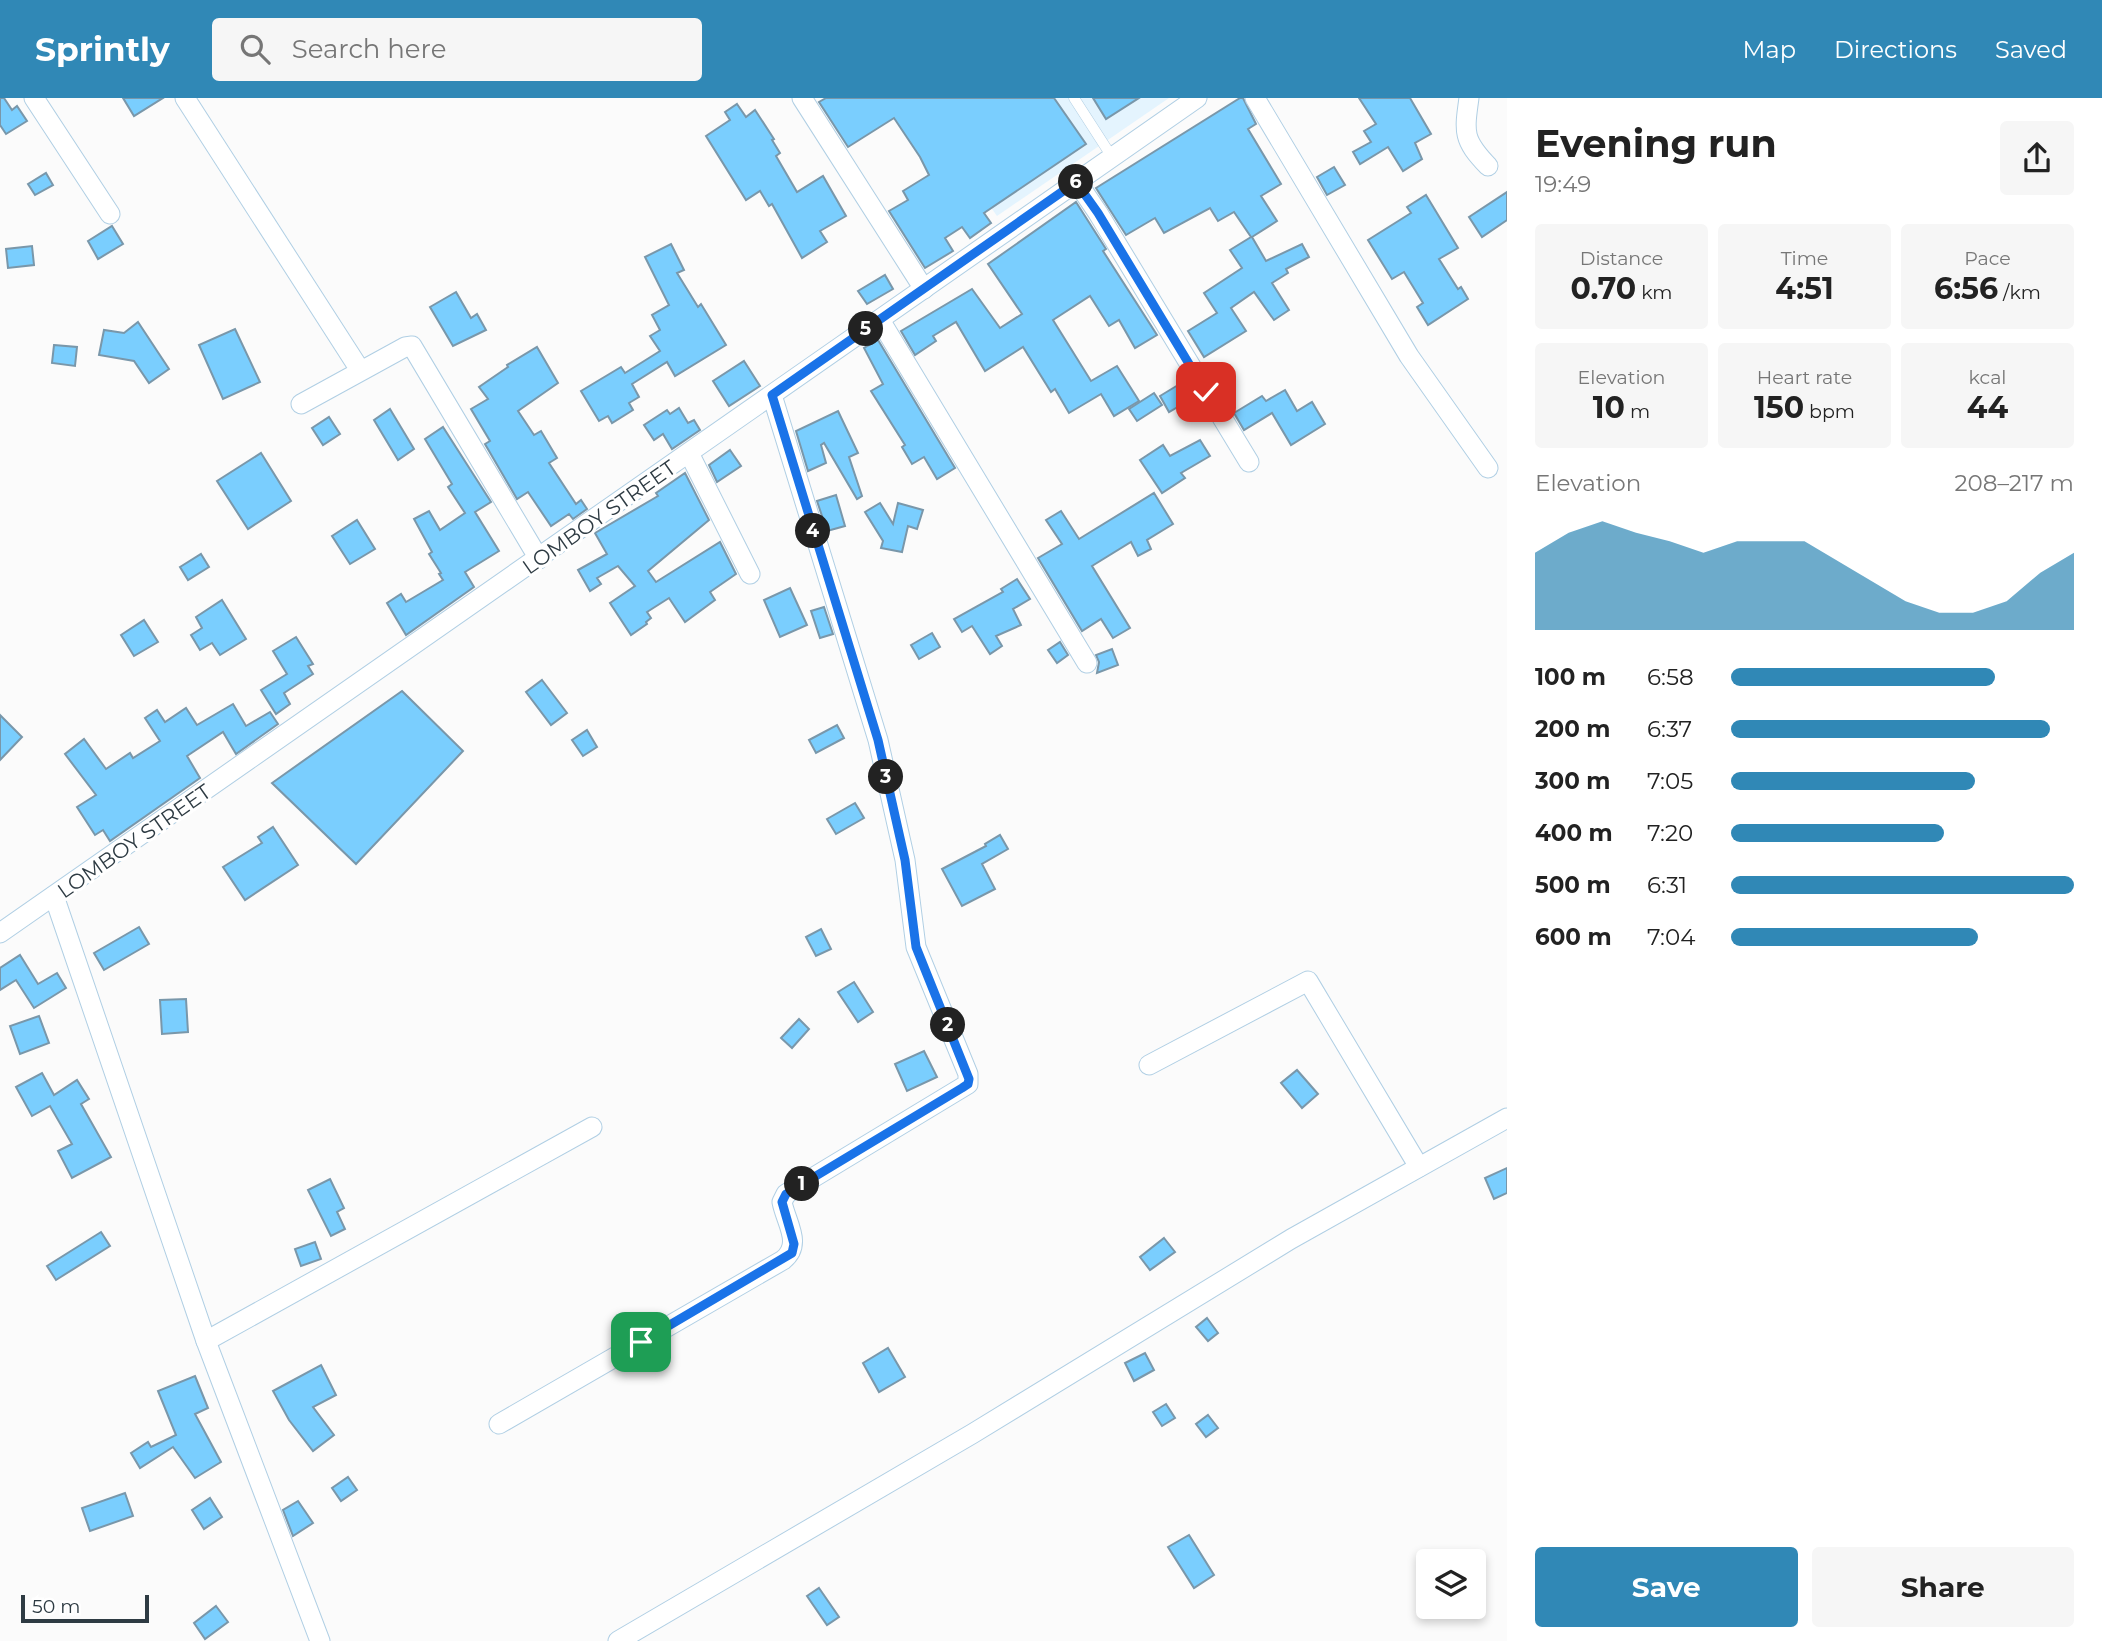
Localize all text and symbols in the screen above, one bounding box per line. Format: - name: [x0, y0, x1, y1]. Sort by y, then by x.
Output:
- search box: [212, 18, 702, 81]
- text: Sprintly: [35, 29, 170, 69]
- icon: search: [236, 30, 274, 68]
- text: Search here: [292, 33, 446, 65]
- text: Map: [1743, 35, 1796, 64]
- text: Directions: [1834, 35, 1957, 64]
- text: Saved: [1995, 35, 2067, 64]
- text: Evening run: [1535, 120, 1777, 167]
- button: share: [2000, 121, 2074, 195]
- pin: 6: [1058, 164, 1094, 200]
- text: 6: [1069, 170, 1082, 193]
- text: 19:49: [1535, 170, 1591, 198]
- text: Distance: [1580, 247, 1663, 270]
- text: Time: [1781, 247, 1828, 270]
- text: Pace: [1964, 247, 2011, 270]
- text: 0.70: [1570, 270, 1636, 307]
- text: 4:51: [1775, 270, 1834, 307]
- text: 6:56: [1934, 270, 1998, 307]
- text: km: [1636, 281, 1673, 304]
- text: /km: [1998, 281, 2041, 304]
- pin: 5: [848, 312, 884, 346]
- text: 5: [860, 317, 871, 340]
- pin: [1176, 362, 1236, 422]
- text: Elevation: [1578, 366, 1665, 389]
- text: Heart rate: [1757, 366, 1852, 389]
- text: kcal: [1969, 366, 2006, 389]
- icon: check: [1187, 373, 1225, 411]
- text: 10: [1593, 389, 1625, 426]
- text: 150: [1754, 389, 1804, 426]
- text: 44: [1967, 389, 2008, 426]
- text: m: [1625, 400, 1650, 423]
- text: bpm: [1804, 400, 1855, 423]
- street label: LOMBOY STREET: [517, 455, 681, 579]
- text: Elevation: [1535, 469, 1641, 497]
- text: 208–217 m: [1955, 469, 2074, 497]
- pin: 4: [796, 514, 830, 548]
- text: 4: [806, 519, 819, 542]
- text: 100 m: [1535, 663, 1606, 691]
- text: 6:58: [1647, 663, 1694, 691]
- text: 200 m: [1535, 715, 1610, 743]
- text: 6:37: [1647, 715, 1692, 743]
- pin: 3: [868, 760, 903, 794]
- text: 3: [880, 765, 891, 788]
- text: 300 m: [1535, 767, 1611, 795]
- text: 7:05: [1647, 767, 1693, 795]
- street label: LOMBOY STREET: [52, 779, 216, 903]
- text: 400 m: [1535, 819, 1613, 847]
- text: 7:20: [1647, 819, 1693, 847]
- text: 500 m: [1535, 871, 1611, 899]
- text: 6:31: [1647, 871, 1687, 899]
- text: 600 m: [1535, 923, 1612, 951]
- text: 7:04: [1647, 923, 1695, 951]
- pin: 2: [930, 1007, 965, 1042]
- text: 2: [942, 1013, 953, 1036]
- pin: 1: [784, 1166, 820, 1202]
- text: 1: [798, 1172, 805, 1195]
- pin: [611, 1312, 671, 1372]
- icon: arrive: [622, 1323, 660, 1361]
- button: Save: [1535, 1547, 1798, 1627]
- button: Share: [1812, 1547, 2074, 1627]
- map controls: [1416, 1549, 1486, 1619]
- button: layers: [1416, 1549, 1486, 1619]
- scale bar: [21, 1592, 149, 1624]
- text: 50 m: [32, 1595, 80, 1618]

